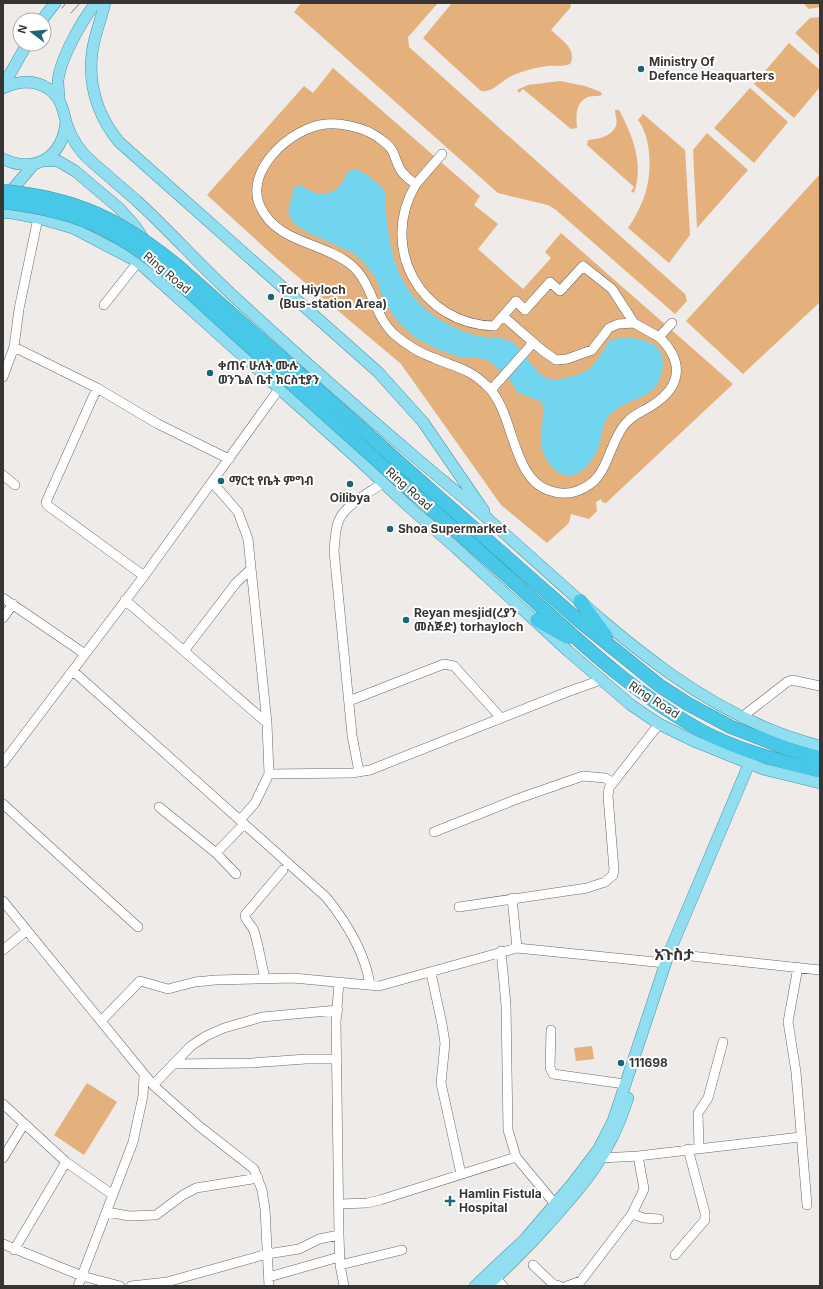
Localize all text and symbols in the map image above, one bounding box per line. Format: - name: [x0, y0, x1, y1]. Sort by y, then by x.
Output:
- north arrow: [12, 12, 52, 52]
- text: N: [15, 23, 30, 35]
- place label: Ministry Of Defence Heaquarters: [649, 54, 775, 83]
- marker: Ministry Of Defence Heaquarters: [636, 64, 646, 74]
- street label: Ring Road: [141, 248, 194, 297]
- place label: Tor Hiyloch (Bus-station Area): [279, 282, 387, 311]
- marker: Tor Hiyloch (Bus-station Area): [266, 292, 276, 302]
- place label: ቀጠና ሁለት ሙሉ ወንጌል ቤተ ክርስቲያን: [218, 358, 319, 387]
- marker: ቀጠና ሁለት ሙሉ ወንጌል ቤተ ክርስቲያን: [205, 368, 215, 378]
- street label: Ring Road: [383, 464, 436, 513]
- place label: ማርቲ የቤት ምግብ: [229, 473, 314, 488]
- marker: ማርቲ የቤት ምግብ: [216, 476, 226, 486]
- marker: Oilibya: [345, 479, 355, 489]
- place label: Oilibya: [330, 490, 370, 505]
- place label: Shoa Supermarket: [398, 521, 507, 536]
- marker: Shoa Supermarket: [385, 524, 395, 534]
- place label: Reyan mesjid(ረያን መስጅድ) torhayloch: [414, 605, 523, 634]
- marker: Reyan mesjid(ረያን መስጅድ) torhayloch: [401, 615, 411, 625]
- street label: Ring Road: [626, 678, 682, 722]
- district label: አጉስታ: [654, 944, 694, 964]
- place label: 111698: [629, 1055, 668, 1070]
- marker: 111698: [616, 1058, 626, 1068]
- place label: Hamlin Fistula Hospital: [459, 1186, 542, 1215]
- marker: Hamlin Fistula Hospital: [444, 1195, 456, 1207]

